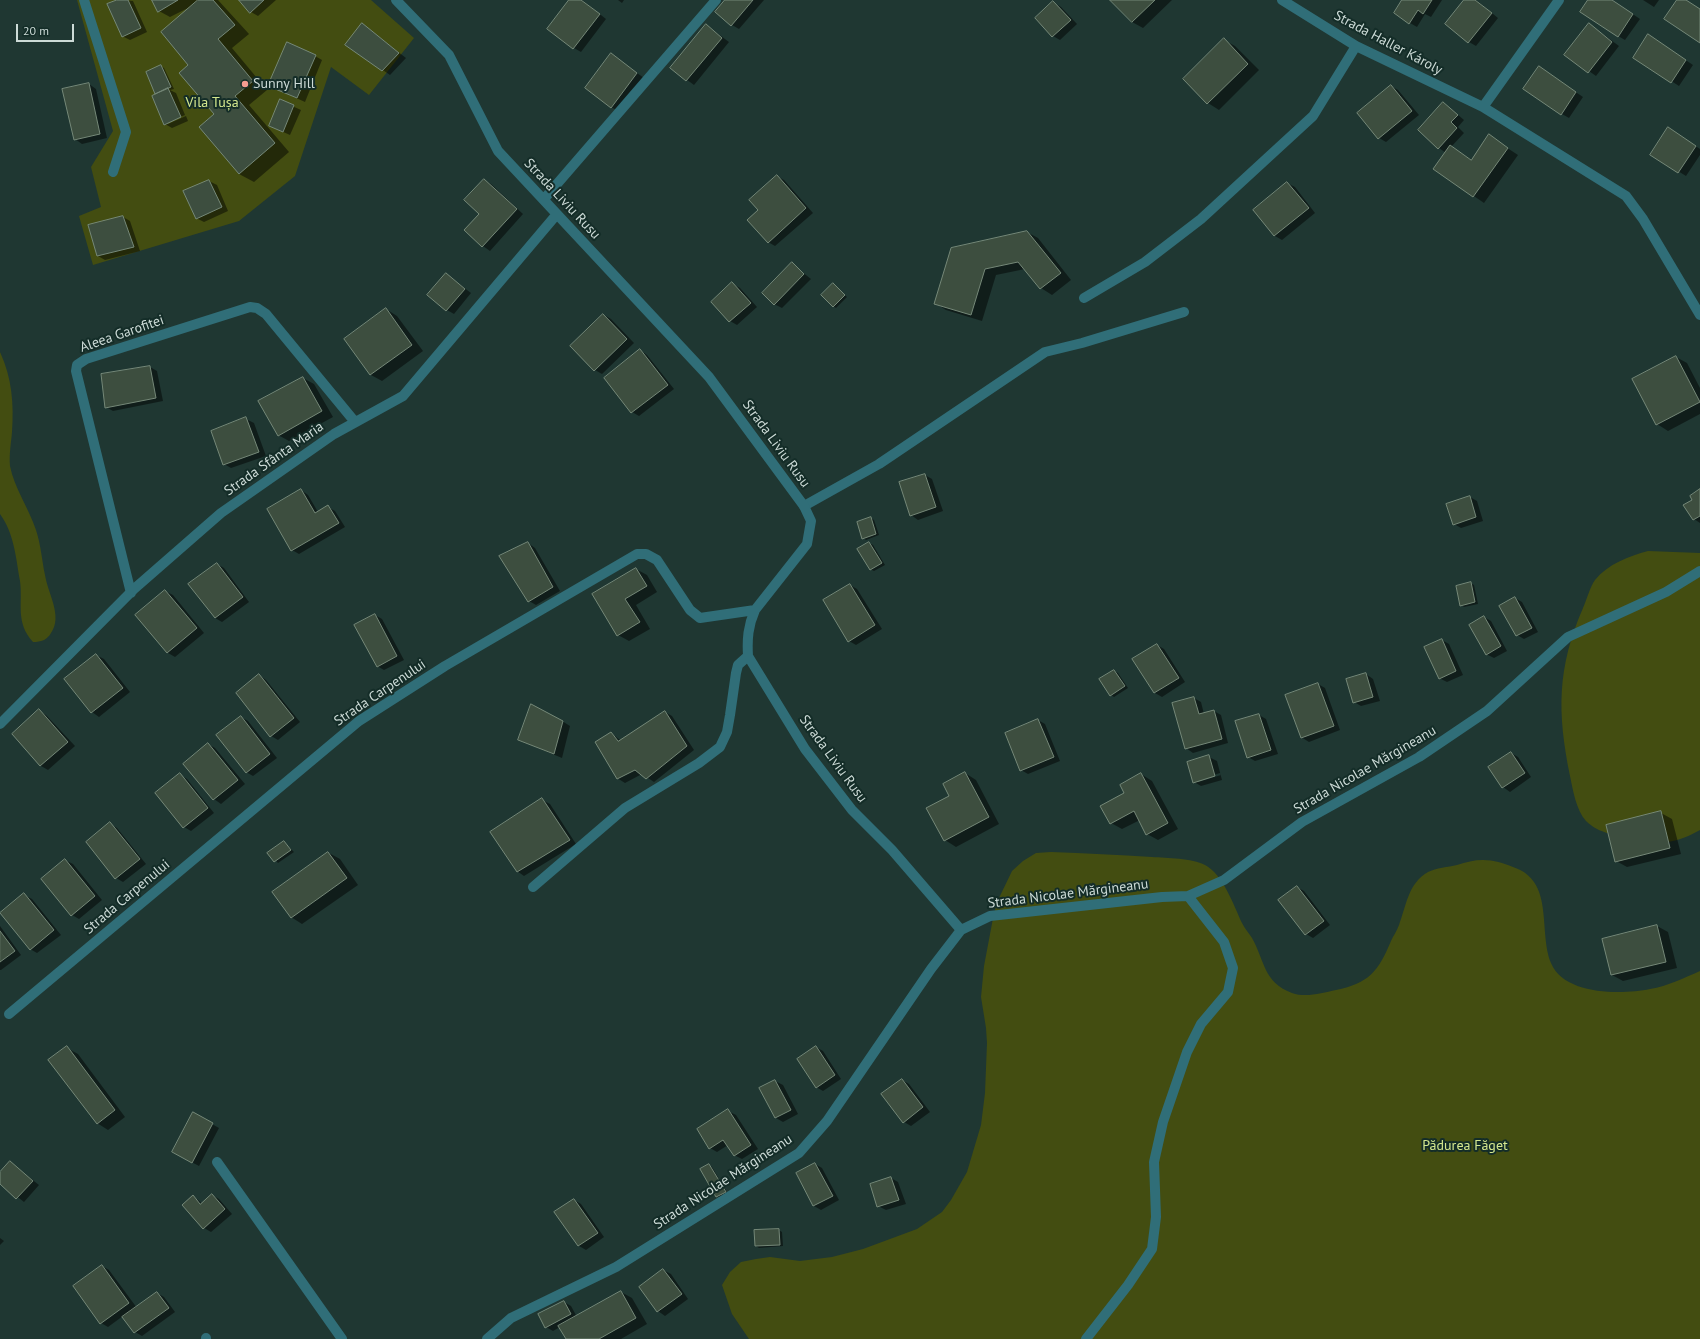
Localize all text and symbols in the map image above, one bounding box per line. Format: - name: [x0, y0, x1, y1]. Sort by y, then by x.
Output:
- street label: Strada Haller Károly: [1331, 7, 1445, 79]
- scale bar: [18, 16, 76, 42]
- text: 20 m: [23, 23, 49, 38]
- place label: Sunny Hill: [253, 76, 315, 92]
- marker: Sunny Hill: [240, 79, 250, 89]
- park label: Vila Tușa: [185, 95, 239, 111]
- street label: Strada Liviu Rusu: [520, 155, 604, 243]
- street label: Aleea Garofitei: [78, 312, 166, 356]
- street label: Strada Liviu Rusu: [739, 397, 813, 491]
- street label: Strada Sfânta Maria: [221, 418, 327, 500]
- street label: Strada Carpenului: [331, 656, 429, 730]
- street label: Strada Liviu Rusu: [796, 712, 870, 806]
- street label: Strada Nicolae Mărgineanu: [1291, 722, 1439, 818]
- street label: Strada Carpenului: [81, 856, 173, 938]
- street label: Strada Nicolae Mărgineanu: [987, 876, 1149, 912]
- street label: Strada Nicolae Mărgineanu: [651, 1131, 795, 1233]
- park label: Pădurea Făget: [1422, 1138, 1508, 1154]

